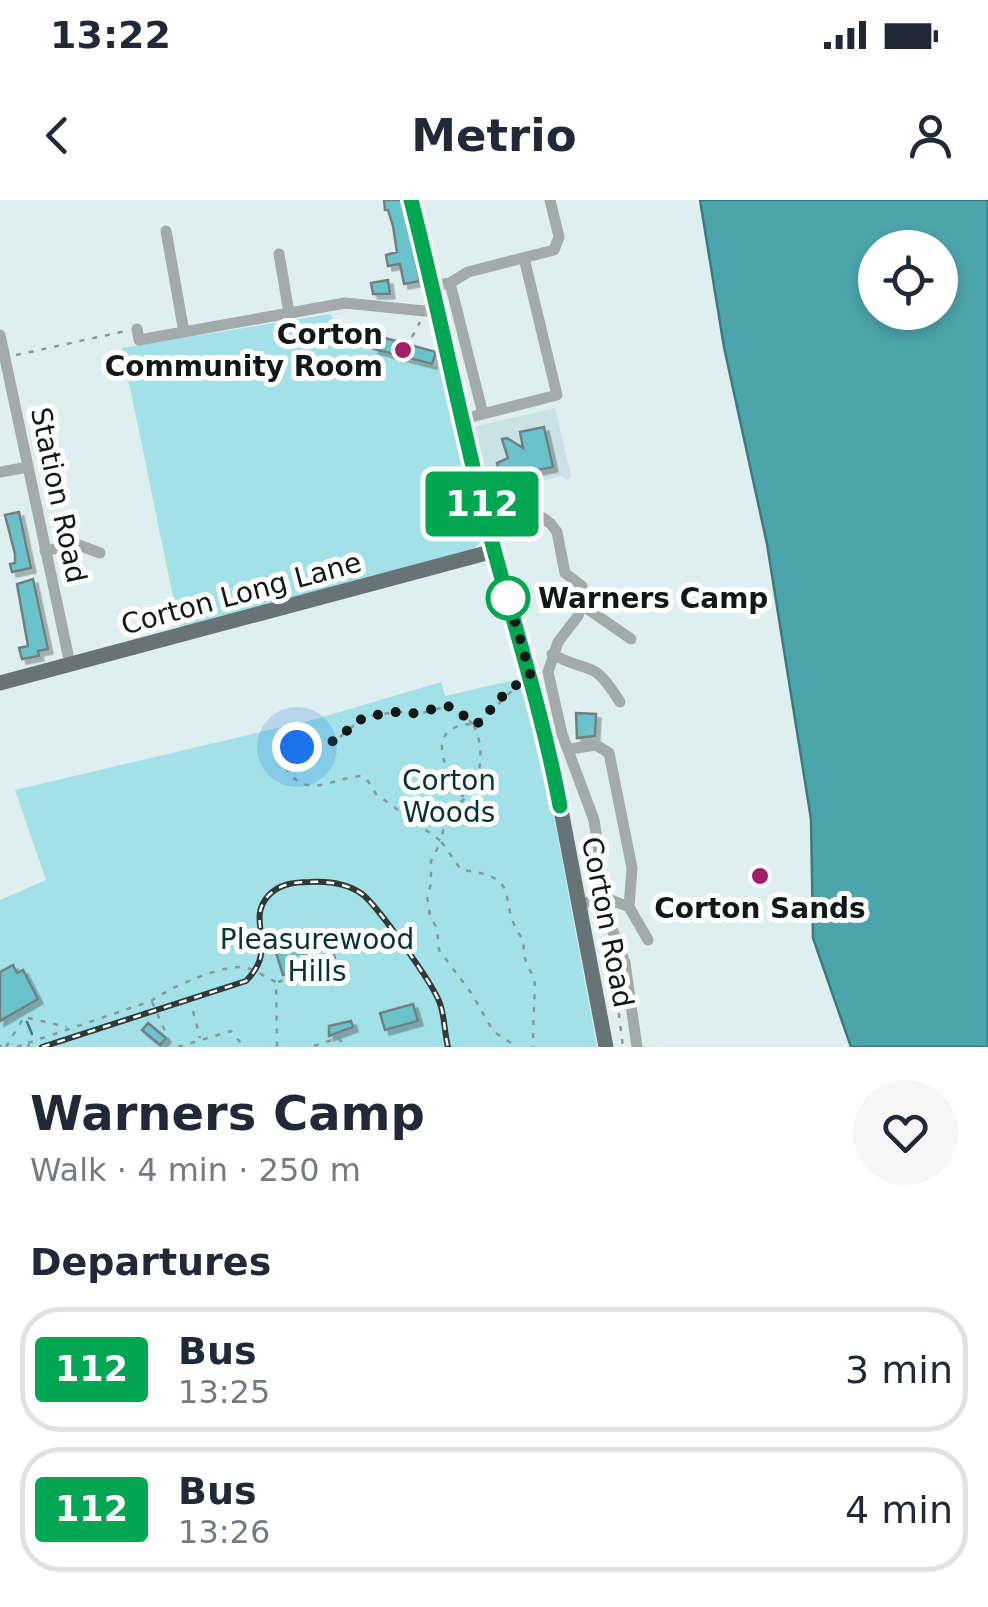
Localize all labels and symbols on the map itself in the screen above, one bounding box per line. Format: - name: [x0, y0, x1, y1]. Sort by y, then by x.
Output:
- place label: Corton Community Room: [105, 318, 383, 383]
- marker: Corton Community Room: [392, 339, 414, 361]
- street label: Station Road: [24, 404, 93, 586]
- line badge: 112: [424, 472, 540, 536]
- street label: Corton Long Lane: [117, 546, 365, 641]
- marker: Warners Camp: [487, 577, 529, 619]
- place label: Warners Camp: [538, 582, 768, 615]
- your location: [272, 722, 322, 772]
- park label: Corton Woods: [402, 764, 496, 829]
- street label: Corton Road: [575, 834, 640, 1010]
- marker: Corton Sands: [749, 865, 771, 887]
- place label: Corton Sands: [654, 892, 866, 925]
- park label: Pleasurewood Hills: [220, 923, 414, 988]

